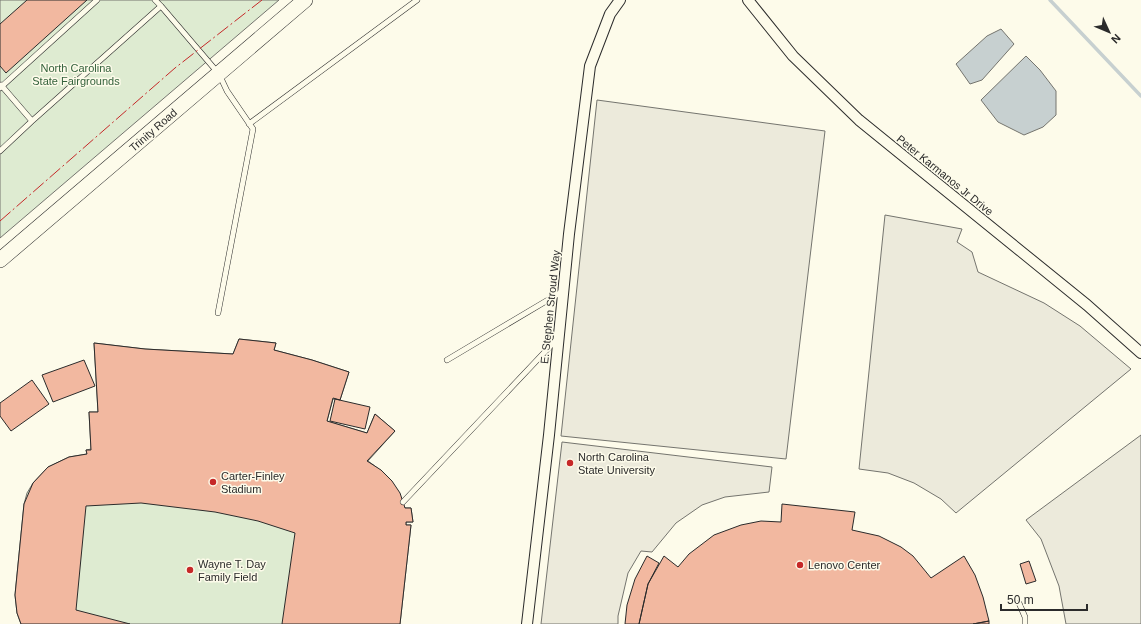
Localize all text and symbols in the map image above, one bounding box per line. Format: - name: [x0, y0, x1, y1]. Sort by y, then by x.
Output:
- north arrow: [1089, 12, 1129, 52]
- text: N: [1109, 32, 1123, 46]
- park label: North Carolina State Fairgrounds: [32, 62, 120, 87]
- street label: Trinity Road: [127, 106, 179, 154]
- street label: Peter Karmanos Jr Drive: [894, 132, 996, 218]
- street label: E. Stephen Stroud Way: [538, 249, 562, 365]
- place label: North Carolina State University: [578, 451, 656, 476]
- marker: North Carolina State University: [565, 458, 575, 468]
- place label: Carter-Finley Stadium: [221, 470, 285, 495]
- marker: Carter-Finley Stadium: [208, 477, 218, 487]
- place label: Wayne T. Day Family Field: [198, 558, 266, 583]
- place label: Lenovo Center: [808, 559, 880, 571]
- marker: Lenovo Center: [795, 560, 805, 570]
- marker: Wayne T. Day Family Field: [185, 565, 195, 575]
- scale bar: [1001, 586, 1087, 612]
- text: 50 m: [1007, 593, 1034, 607]

